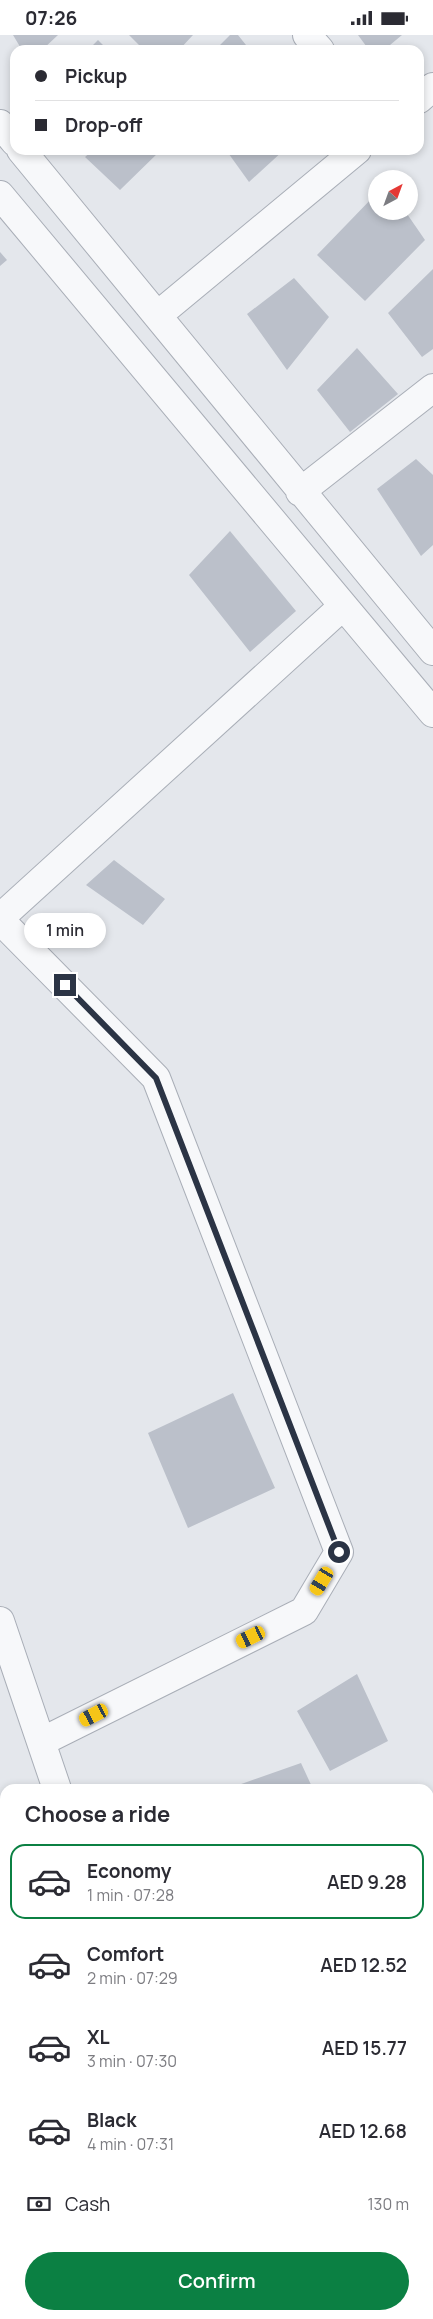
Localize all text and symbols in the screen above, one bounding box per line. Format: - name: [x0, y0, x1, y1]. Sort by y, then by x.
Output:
- text: 07:26: [25, 5, 77, 31]
- text: Pickup: [65, 63, 127, 89]
- text: Drop-off: [65, 112, 142, 138]
- north arrow: [368, 170, 418, 220]
- map controls: [368, 170, 418, 220]
- callout: 1 min: [24, 913, 106, 947]
- text: 1 min: [46, 919, 84, 941]
- route end: [54, 974, 76, 996]
- route start: [328, 1541, 350, 1563]
- car: [307, 1564, 336, 1598]
- car: [234, 1624, 267, 1650]
- car: [77, 1702, 110, 1728]
- text: Choose a ride: [25, 1799, 170, 1829]
- text: Economy: [87, 1858, 171, 1884]
- icon: car: [27, 1859, 72, 1904]
- text: AED 9.28: [327, 1869, 407, 1895]
- text: 1 min · 07:28: [87, 1884, 174, 1906]
- text: Comfort: [87, 1941, 164, 1967]
- icon: car: [27, 1942, 72, 1987]
- text: AED 12.52: [320, 1952, 407, 1978]
- text: 2 min · 07:29: [87, 1967, 178, 1989]
- text: XL: [87, 2024, 110, 2050]
- icon: car: [27, 2025, 72, 2070]
- text: AED 15.77: [322, 2035, 407, 2061]
- text: 3 min · 07:30: [87, 2050, 177, 2072]
- text: Black: [87, 2107, 136, 2133]
- icon: car: [27, 2108, 72, 2153]
- text: AED 12.68: [319, 2118, 407, 2144]
- text: 4 min · 07:31: [87, 2133, 174, 2155]
- icon: cash: [25, 2190, 53, 2218]
- text: Cash: [65, 2191, 110, 2217]
- text: 130 m: [367, 2193, 409, 2215]
- button: Confirm: [25, 2252, 409, 2310]

